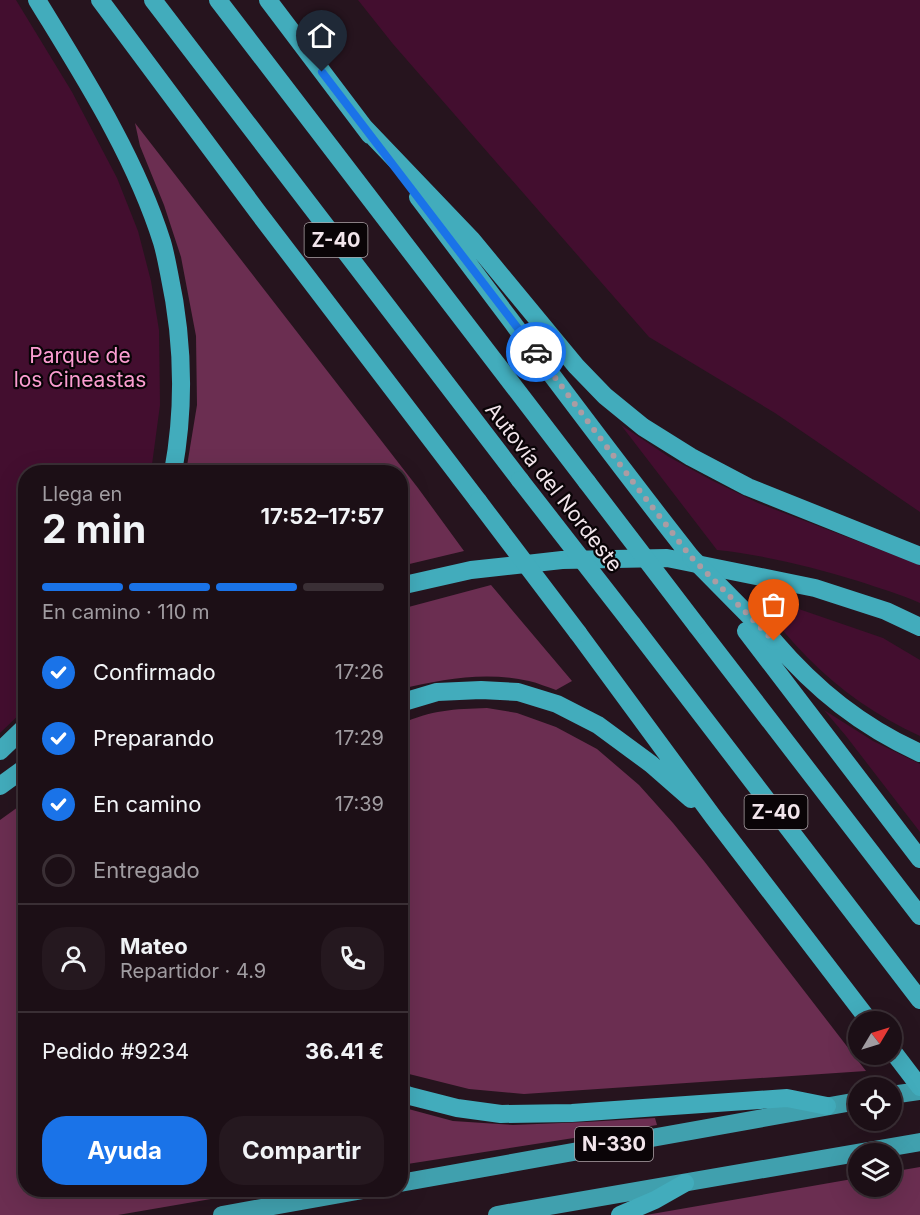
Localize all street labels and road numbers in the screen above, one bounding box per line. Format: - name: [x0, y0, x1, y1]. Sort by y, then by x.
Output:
- road number: Z-40: [304, 223, 368, 257]
- street label: Autovía del Nordeste: [480, 398, 628, 576]
- road number: Z-40: [744, 795, 808, 829]
- road number: N-330: [575, 1127, 653, 1161]

